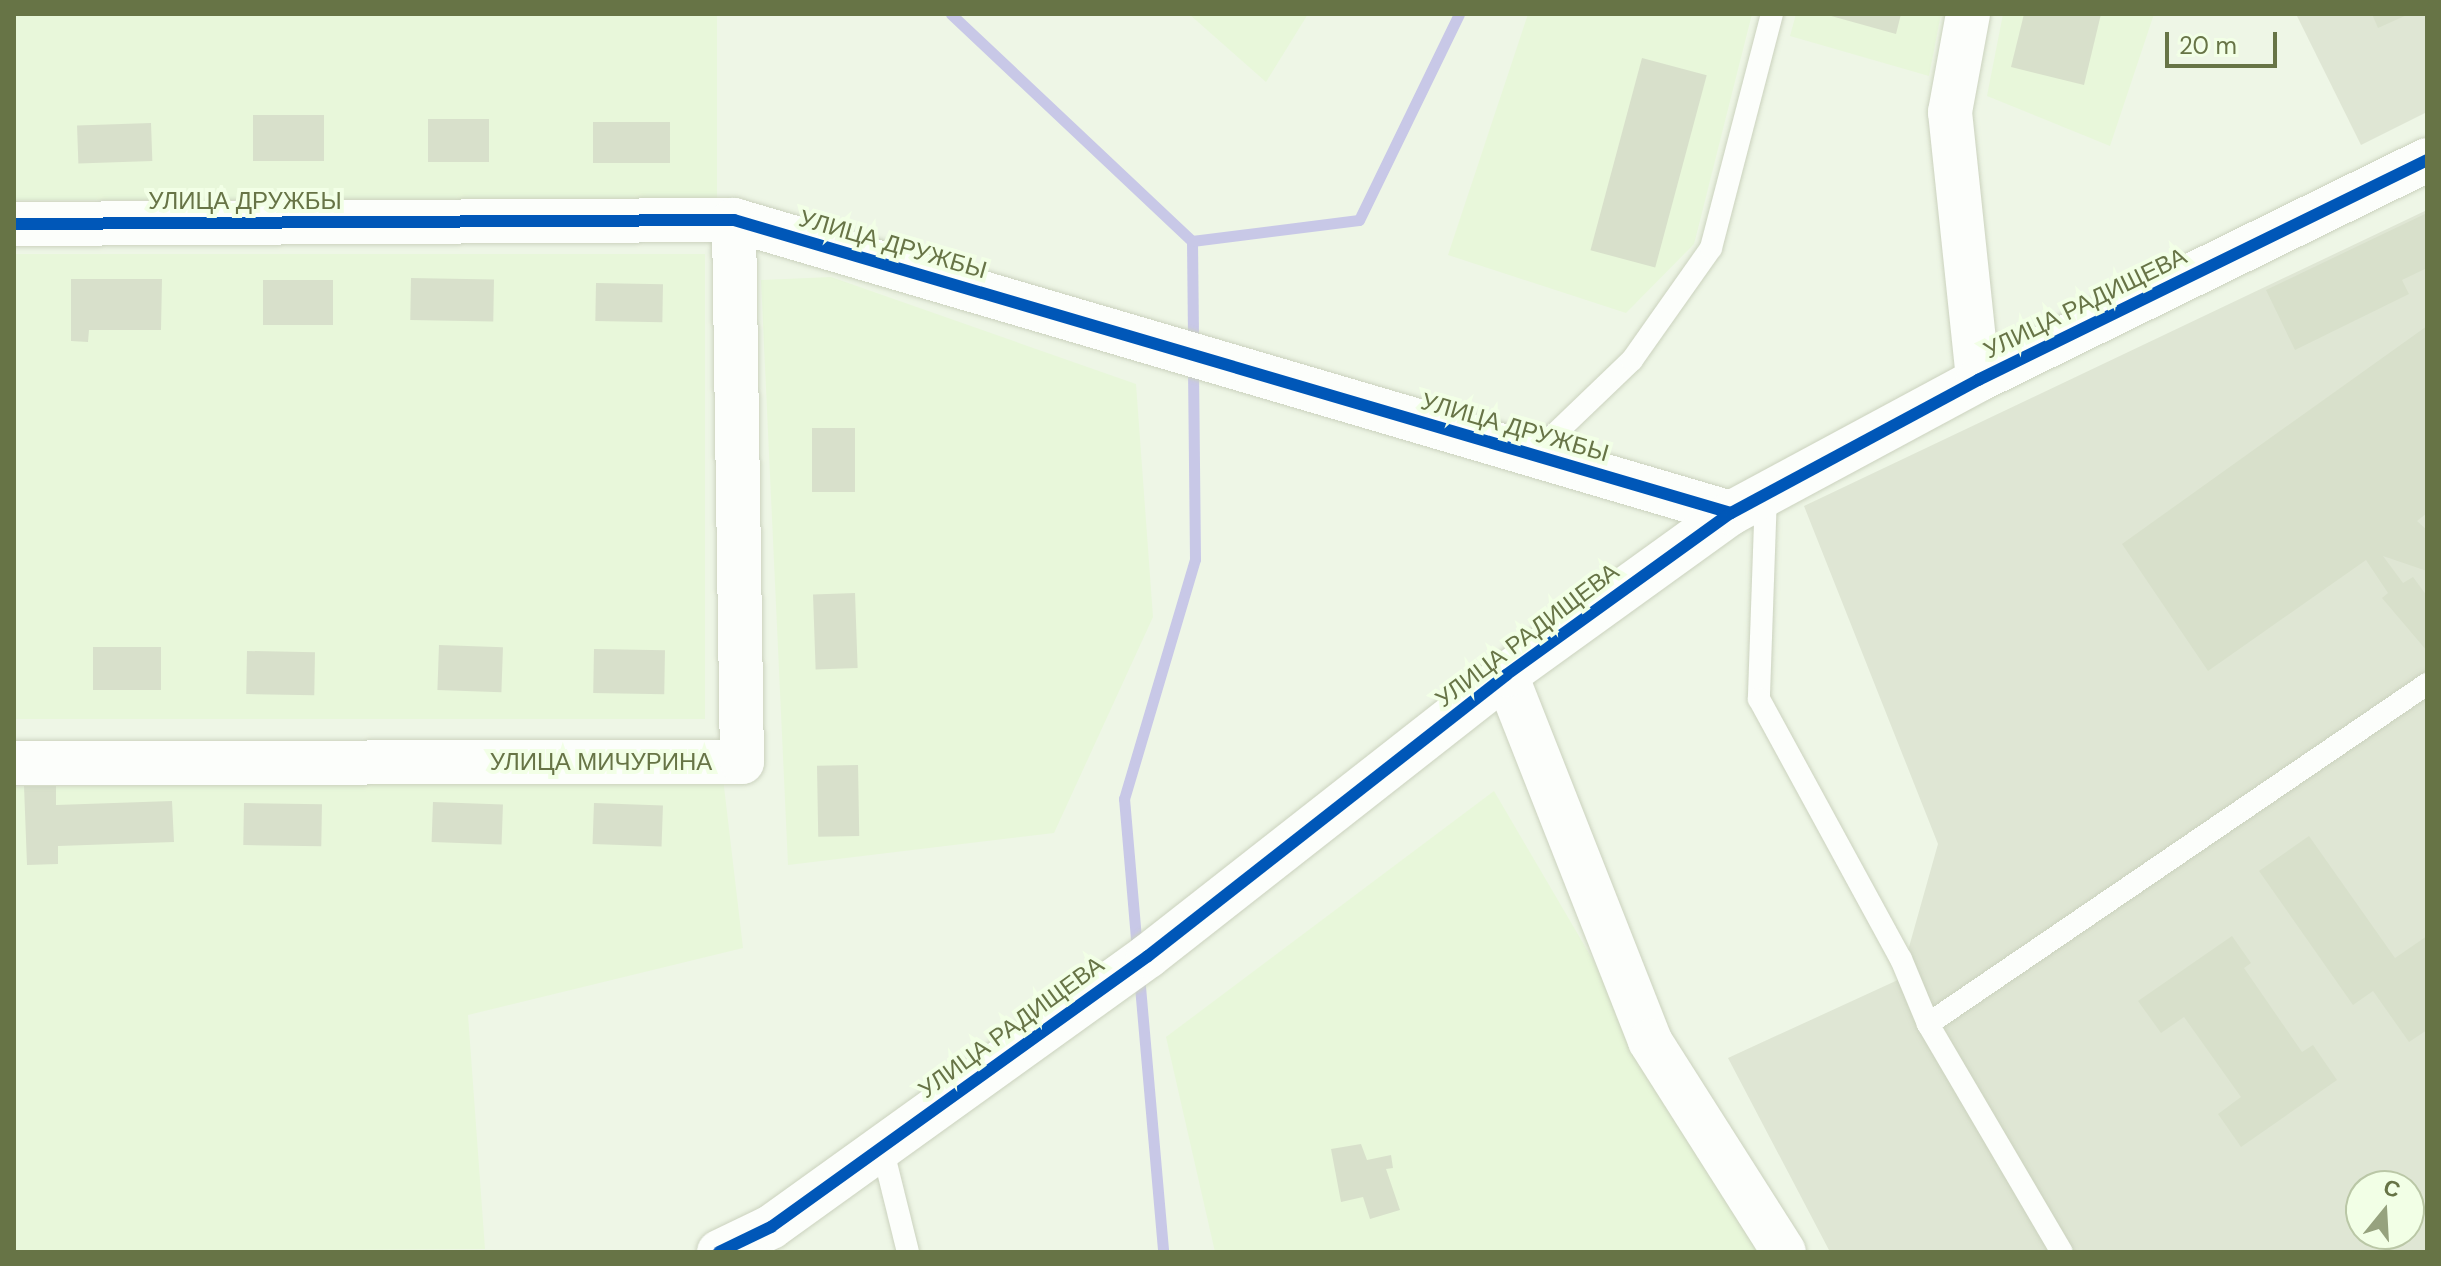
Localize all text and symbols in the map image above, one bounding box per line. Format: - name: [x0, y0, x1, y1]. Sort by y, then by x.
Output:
- scale bar: [2169, 16, 2281, 66]
- text: 20 m: [2179, 30, 2237, 61]
- street label: УЛИЦА ДРУЖБЫ: [148, 187, 342, 215]
- street label: УЛИЦА ДРУЖБЫ: [796, 203, 990, 285]
- street label: УЛИЦА РАДИЩЕВА: [1979, 241, 2191, 365]
- street label: УЛИЦА ДРУЖБЫ: [1418, 386, 1612, 468]
- street label: УЛИЦА РАДИЩЕВА: [1430, 557, 1624, 713]
- street label: УЛИЦА МИЧУРИНА: [490, 748, 712, 776]
- street label: УЛИЦА РАДИЩЕВА: [913, 950, 1109, 1104]
- north arrow: [2345, 1170, 2425, 1250]
- text: С: [2380, 1172, 2404, 1205]

